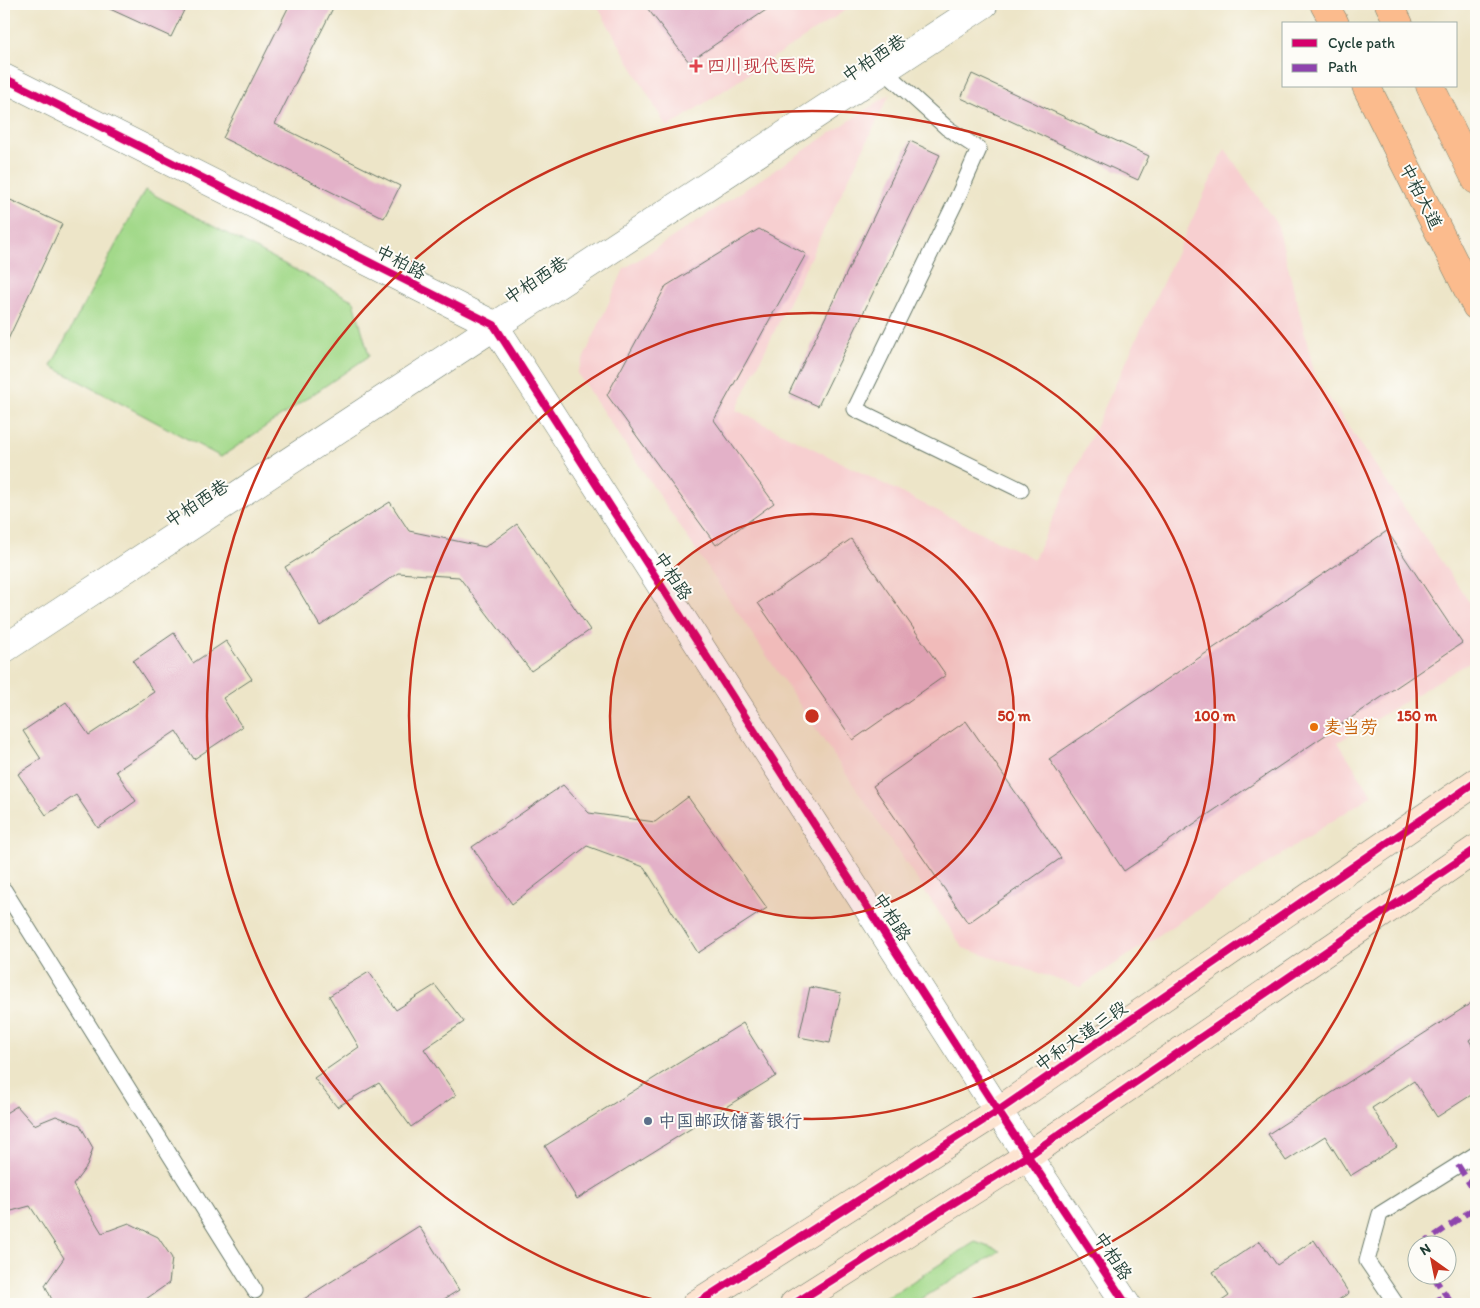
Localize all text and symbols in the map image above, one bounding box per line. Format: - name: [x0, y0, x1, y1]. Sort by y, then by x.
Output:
- legend: [1282, 22, 1458, 88]
- street label: 中柏西巷: [838, 29, 910, 87]
- text: Cycle path: [1328, 34, 1395, 52]
- place label: 四川现代医院: [707, 55, 815, 77]
- text: Path: [1328, 58, 1357, 76]
- marker: 四川现代医院: [689, 59, 703, 73]
- street label: 中柏大道: [1395, 159, 1447, 233]
- street label: 中柏路: [372, 240, 430, 284]
- street label: 中柏西巷: [500, 251, 572, 309]
- street label: 中柏西巷: [161, 474, 233, 532]
- street label: 中柏路: [649, 547, 697, 605]
- centre of rings: [803, 707, 821, 725]
- text: 50 m: [997, 707, 1031, 725]
- text: 100 m: [1194, 707, 1236, 725]
- text: 150 m: [1397, 707, 1437, 725]
- place label: 麦当劳: [1324, 716, 1378, 738]
- marker: 麦当劳: [1308, 721, 1320, 733]
- street label: 中柏路: [868, 888, 916, 946]
- street label: 中和大道三段: [1030, 996, 1132, 1076]
- place label: 中国邮政储蓄银行: [658, 1110, 802, 1132]
- marker: 中国邮政储蓄银行: [642, 1115, 654, 1127]
- street label: 中柏路: [1089, 1227, 1137, 1285]
- north arrow: [1408, 1236, 1458, 1286]
- text: N: [1417, 1240, 1434, 1259]

